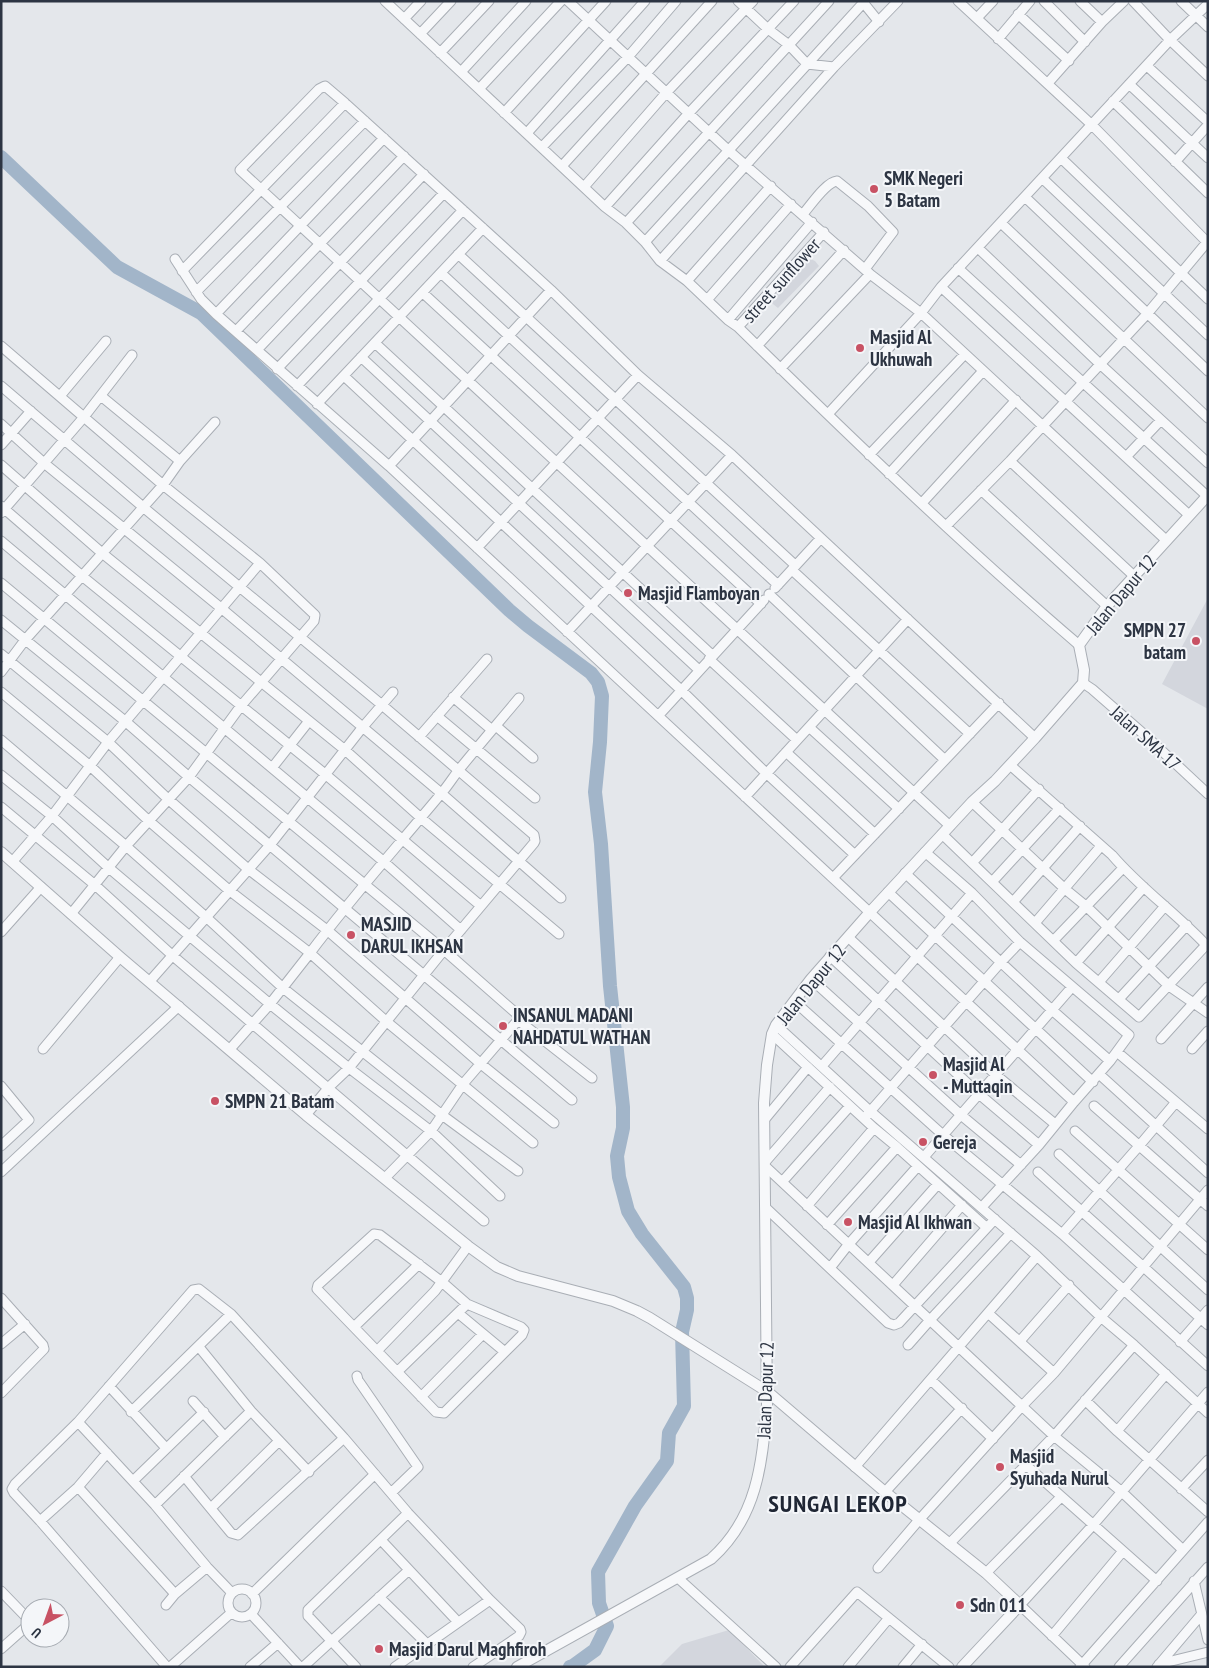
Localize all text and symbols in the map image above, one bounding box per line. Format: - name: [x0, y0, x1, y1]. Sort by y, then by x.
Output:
- place label: SMK Negeri 5 Batam: [884, 166, 963, 212]
- marker: SMK Negeri 5 Batam: [868, 183, 880, 195]
- street label: street sunflower: [737, 232, 826, 327]
- place label: Masjid Al Ukhuwah: [870, 325, 932, 371]
- marker: Masjid Al Ukhuwah: [854, 342, 866, 354]
- street label: Jalan Dapur 12: [1080, 549, 1161, 640]
- place label: Masjid Flamboyan: [638, 581, 760, 605]
- marker: Masjid Flamboyan: [622, 587, 634, 599]
- place label: SMPN 27 batam: [1124, 618, 1186, 664]
- marker: SMPN 27 batam: [1190, 635, 1202, 647]
- street label: Jalan SMA 17: [1105, 700, 1186, 776]
- place label: MASJID DARUL IKHSAN: [361, 912, 463, 958]
- marker: MASJID DARUL IKHSAN: [345, 929, 357, 941]
- street label: Jalan Dapur 12: [771, 939, 851, 1030]
- place label: INSANUL MADANI NAHDATUL WATHAN: [513, 1003, 650, 1049]
- marker: INSANUL MADANI NAHDATUL WATHAN: [497, 1020, 509, 1032]
- place label: Masjid Al - Muttaqin: [943, 1052, 1012, 1098]
- marker: Masjid Al - Muttaqin: [927, 1069, 939, 1081]
- place label: SMPN 21 Batam: [225, 1089, 334, 1113]
- marker: SMPN 21 Batam: [209, 1095, 221, 1107]
- place label: Gereja: [933, 1130, 977, 1154]
- marker: Gereja: [917, 1136, 929, 1148]
- place label: Masjid Al Ikhwan: [858, 1210, 972, 1234]
- marker: Masjid Al Ikhwan: [842, 1216, 854, 1228]
- street label: Jalan Dapur 12: [751, 1341, 779, 1440]
- place label: Masjid Syuhada Nurul: [1010, 1444, 1109, 1490]
- marker: Masjid Syuhada Nurul: [994, 1461, 1006, 1473]
- district label: SUNGAI LEKOP: [768, 1488, 908, 1519]
- place label: Sdn 011: [970, 1593, 1026, 1617]
- north arrow: [20, 1598, 70, 1648]
- marker: Sdn 011: [954, 1599, 966, 1611]
- text: U: [28, 1624, 45, 1642]
- place label: Masjid Darul Maghfiroh: [389, 1637, 546, 1661]
- marker: Masjid Darul Maghfiroh: [373, 1643, 385, 1655]

